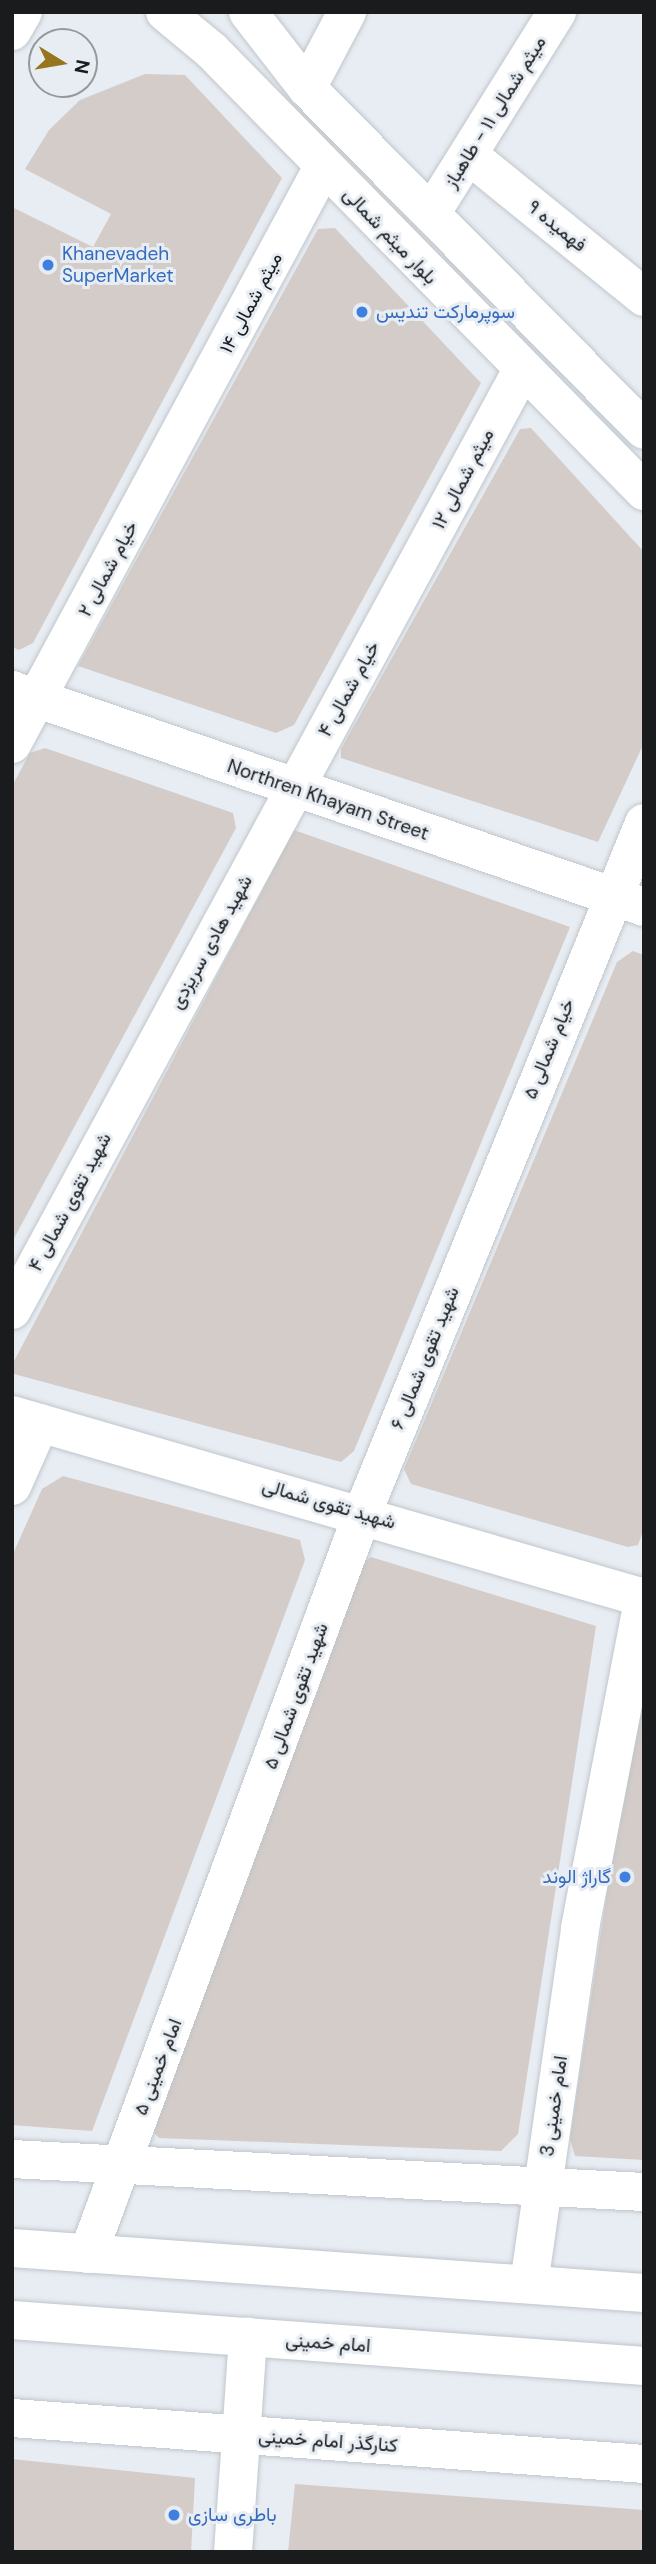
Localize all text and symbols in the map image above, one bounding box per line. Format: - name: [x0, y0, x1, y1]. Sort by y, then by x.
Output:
- north arrow: [28, 28, 98, 98]
- street label: میثم شمالی ۱۱ - طاهباز: [439, 32, 551, 192]
- text: N: [69, 58, 96, 76]
- street label: بلوار میثم شمالی: [338, 183, 442, 289]
- street label: فهمیده ۹: [523, 195, 591, 257]
- place label: Khanevadeh SuperMarket: [62, 243, 174, 287]
- street label: میثم شمالی ۱۴: [215, 249, 287, 357]
- marker: Khanevadeh SuperMarket: [40, 257, 56, 273]
- place label: سوپرمارکت تندیس: [376, 301, 515, 323]
- marker: سوپرمارکت تندیس: [354, 304, 370, 320]
- street label: میثم شمالی ۱۲: [427, 425, 499, 533]
- street label: خیام شمالی ۲: [73, 517, 143, 621]
- street label: خیام شمالی ۴: [313, 637, 385, 741]
- street label: Northren Khayam Street: [224, 755, 432, 845]
- street label: شهید هادی سریزدی: [165, 871, 257, 1013]
- street label: خیام شمالی ۵: [519, 996, 579, 1102]
- street label: شهید تقوی شمالی ۴: [24, 1129, 116, 1275]
- street label: شهید تقوی شمالی ۶: [386, 1283, 464, 1433]
- street label: شهید تقوی شمالی: [260, 1474, 398, 1534]
- street label: شهید تقوی شمالی ۵: [259, 1620, 333, 1772]
- place label: گاراژ الوند: [543, 1866, 611, 1888]
- marker: گاراژ الوند: [617, 1869, 633, 1885]
- street label: امام خمینی ۵: [129, 2016, 187, 2118]
- street label: امام خمینی 3: [536, 2054, 572, 2158]
- street label: امام خمینی: [285, 2329, 371, 2357]
- street label: کنارگذر امام خمینی: [258, 2425, 398, 2457]
- place label: باطری سازی: [188, 2504, 277, 2526]
- marker: باطری سازی: [166, 2507, 182, 2523]

